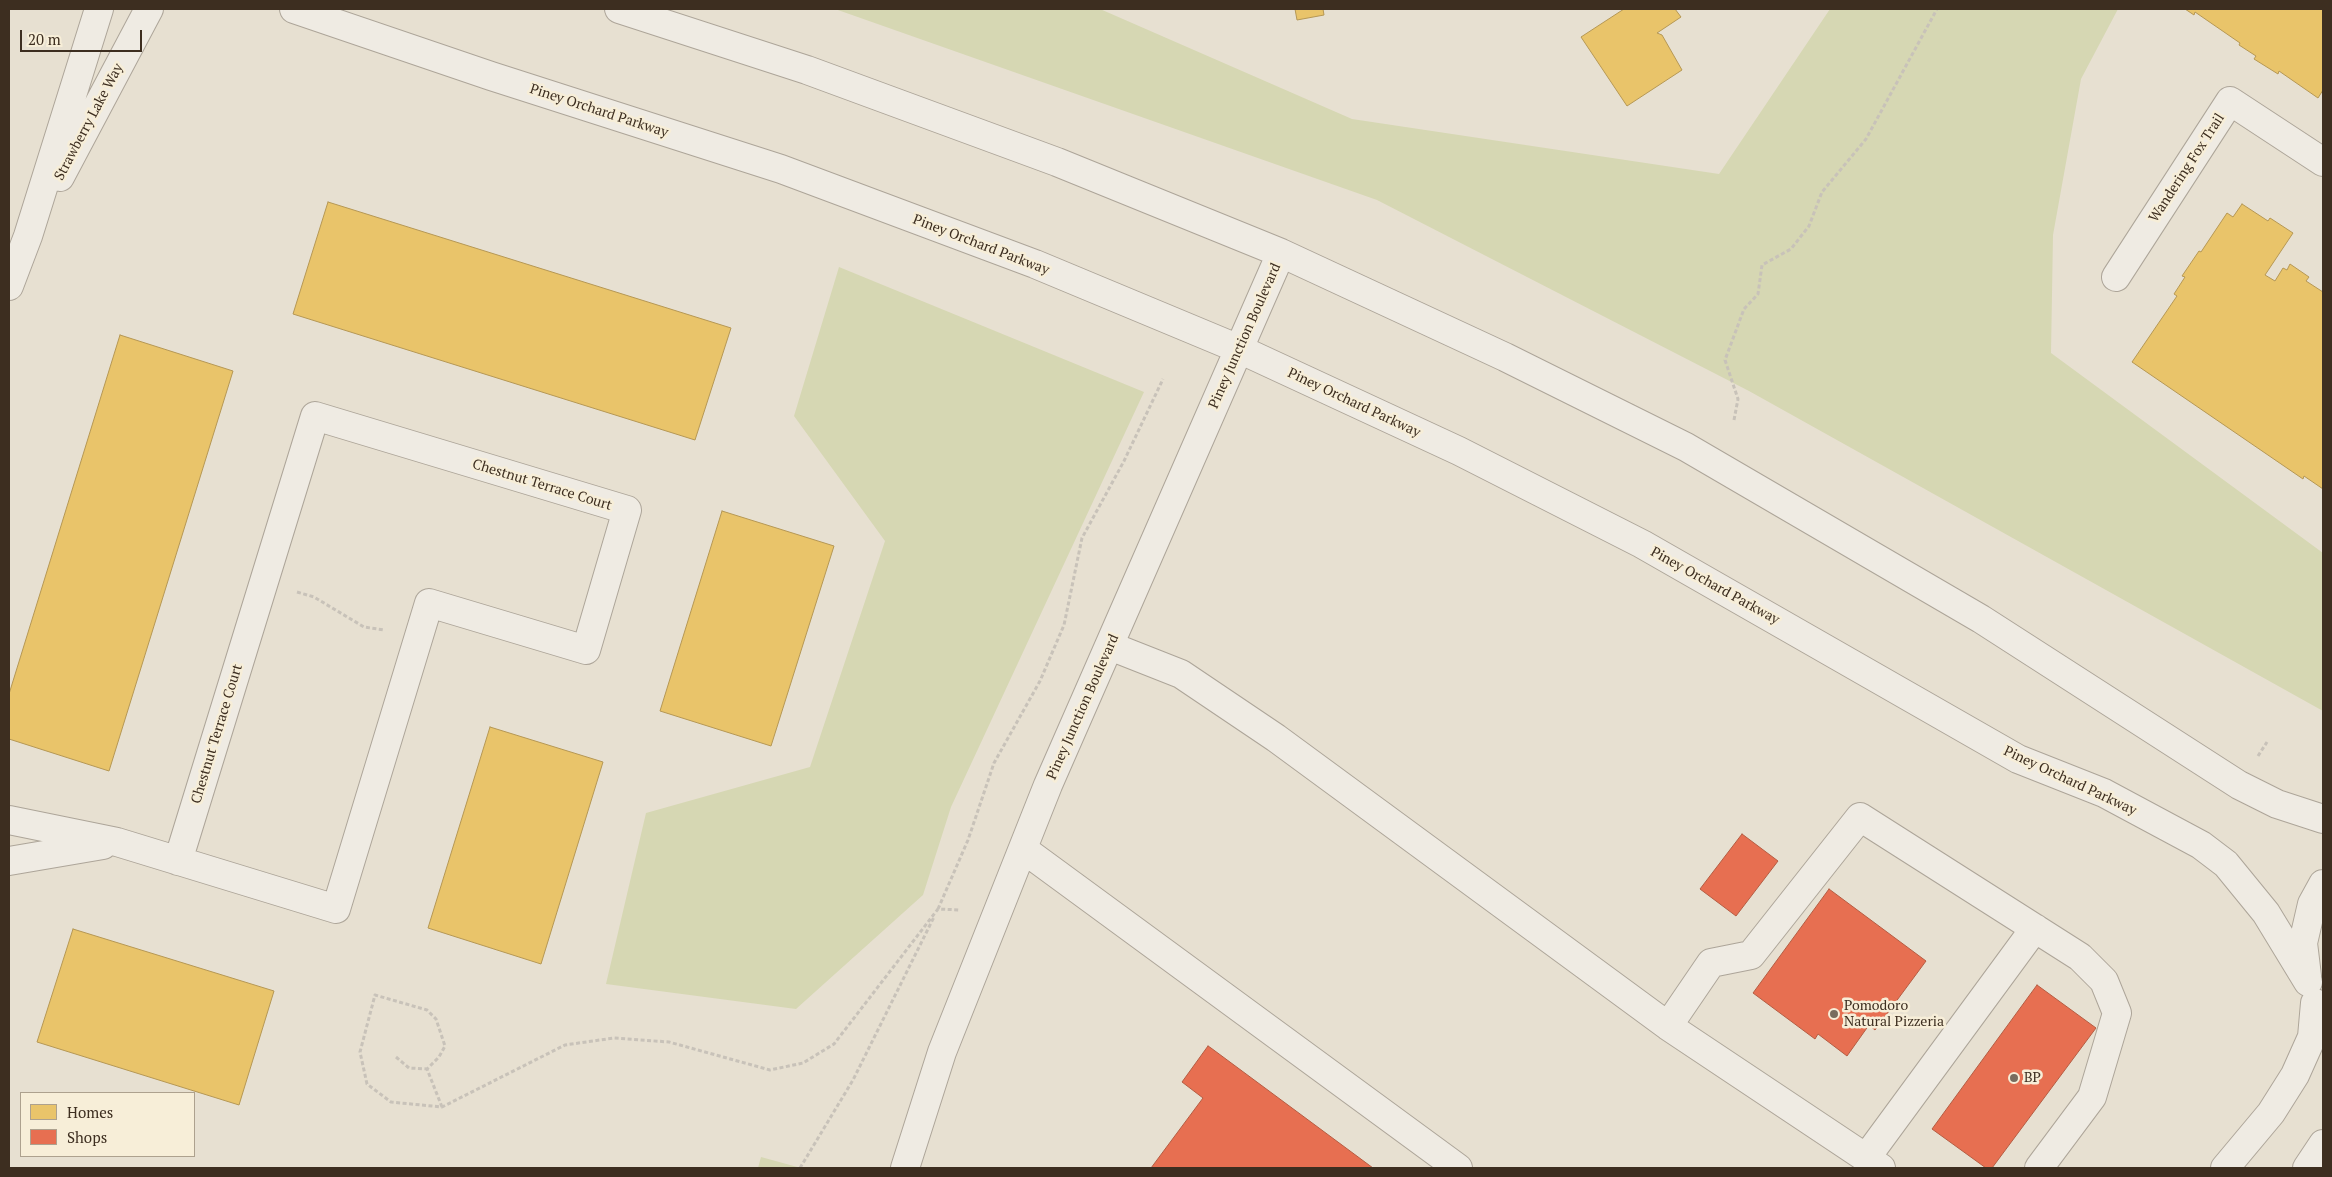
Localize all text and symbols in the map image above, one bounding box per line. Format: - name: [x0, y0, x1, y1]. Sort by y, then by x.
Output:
- scale bar: [22, 20, 145, 52]
- text: 20 m: [28, 29, 61, 49]
- street label: Strawberry Lake Way: [51, 61, 127, 183]
- street label: Piney Orchard Parkway: [528, 81, 670, 141]
- street label: Wandering Fox Trail: [2146, 111, 2228, 225]
- street label: Piney Orchard Parkway: [911, 211, 1051, 279]
- street label: Piney Junction Boulevard: [1205, 261, 1285, 411]
- street label: Piney Orchard Parkway: [1285, 365, 1423, 441]
- street label: Chestnut Terrace Court: [470, 456, 614, 514]
- street label: Piney Orchard Parkway: [1648, 544, 1782, 628]
- street label: Piney Junction Boulevard: [1043, 632, 1123, 782]
- street label: Chestnut Terrace Court: [188, 662, 246, 806]
- street label: Piney Orchard Parkway: [2001, 743, 2139, 819]
- place label: Pomodoro Natural Pizzeria: [1844, 998, 1944, 1030]
- marker: Pomodoro Natural Pizzeria: [1828, 1008, 1840, 1020]
- place label: BP: [2024, 1070, 2041, 1086]
- marker: BP: [2008, 1072, 2020, 1084]
- legend: [20, 1092, 195, 1157]
- text: Homes: [67, 1102, 113, 1122]
- text: Shops: [67, 1127, 107, 1147]

